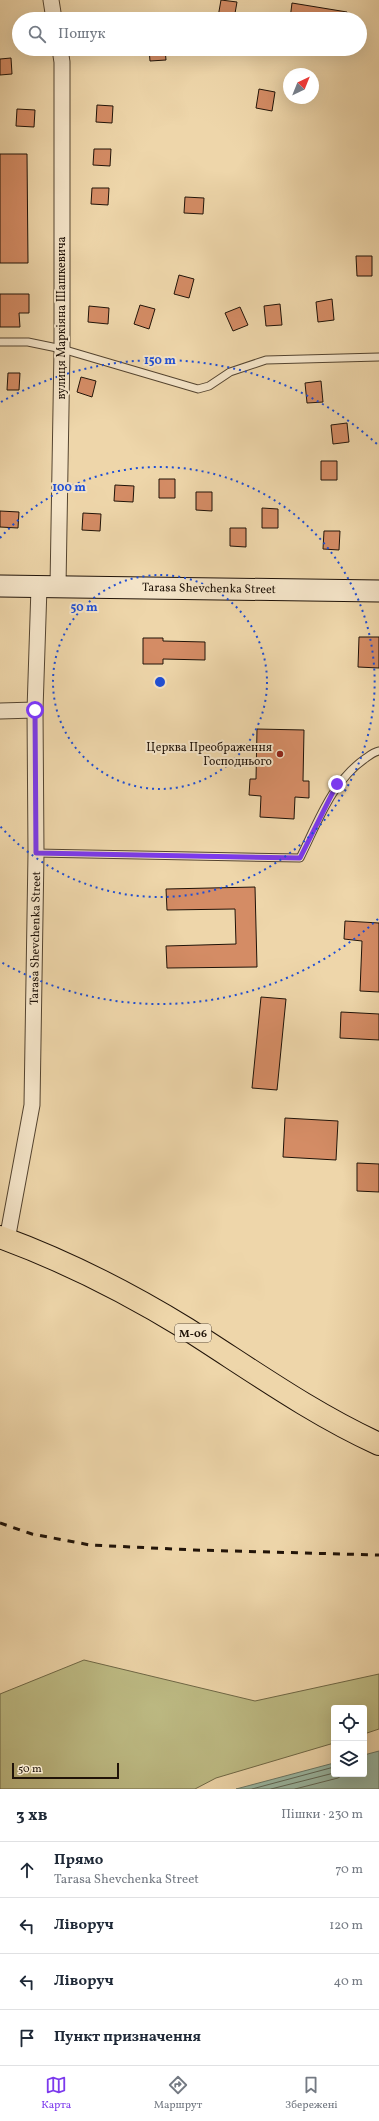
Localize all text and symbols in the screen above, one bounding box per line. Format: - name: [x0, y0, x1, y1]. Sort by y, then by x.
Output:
- search box: [12, 12, 367, 56]
- icon: search: [26, 23, 48, 45]
- text: Пошук: [58, 24, 106, 45]
- north arrow: [283, 68, 319, 104]
- street label: вулиця Маркіяна Шашкевича: [54, 236, 70, 400]
- text: 150 m: [144, 353, 176, 369]
- text: 100 m: [52, 480, 86, 496]
- street label: Tarasa Shevchenka Street: [142, 580, 276, 598]
- text: 50 m: [70, 600, 98, 616]
- centre of rings: [153, 675, 167, 689]
- route start: [26, 701, 44, 719]
- place label: Церква Преображення Господнього: [146, 740, 272, 770]
- marker: Церква Преображення Господнього: [275, 749, 285, 759]
- route end: [328, 775, 346, 793]
- street label: Tarasa Shevchenka Street: [27, 871, 45, 1005]
- road number: М-06: [175, 1324, 211, 1342]
- map controls: [331, 1705, 367, 1777]
- button: locate: [331, 1705, 367, 1741]
- button: layers: [331, 1741, 367, 1777]
- scale bar: [12, 1761, 119, 1780]
- text: 50 m: [18, 1762, 42, 1777]
- text: 3 хв: [16, 1804, 47, 1827]
- text: Пішки · 230 m: [281, 1806, 363, 1824]
- text: Прямо: [54, 1850, 103, 1871]
- icon: ahead: [16, 1859, 38, 1881]
- text: 70 m: [335, 1861, 363, 1879]
- text: Tarasa Shevchenka Street: [54, 1871, 199, 1889]
- icon: left: [16, 1915, 38, 1937]
- text: Ліворуч: [54, 1915, 114, 1936]
- text: 120 m: [329, 1917, 363, 1935]
- icon: left: [16, 1971, 38, 1993]
- text: Ліворуч: [54, 1971, 114, 1992]
- text: 40 m: [334, 1973, 363, 1991]
- icon: arrive: [16, 2027, 38, 2049]
- text: Пункт призначення: [54, 2027, 201, 2048]
- tab: Карта: [41, 2074, 71, 2113]
- tab: Маршрут: [154, 2074, 202, 2113]
- tab: Збережені: [285, 2074, 338, 2113]

